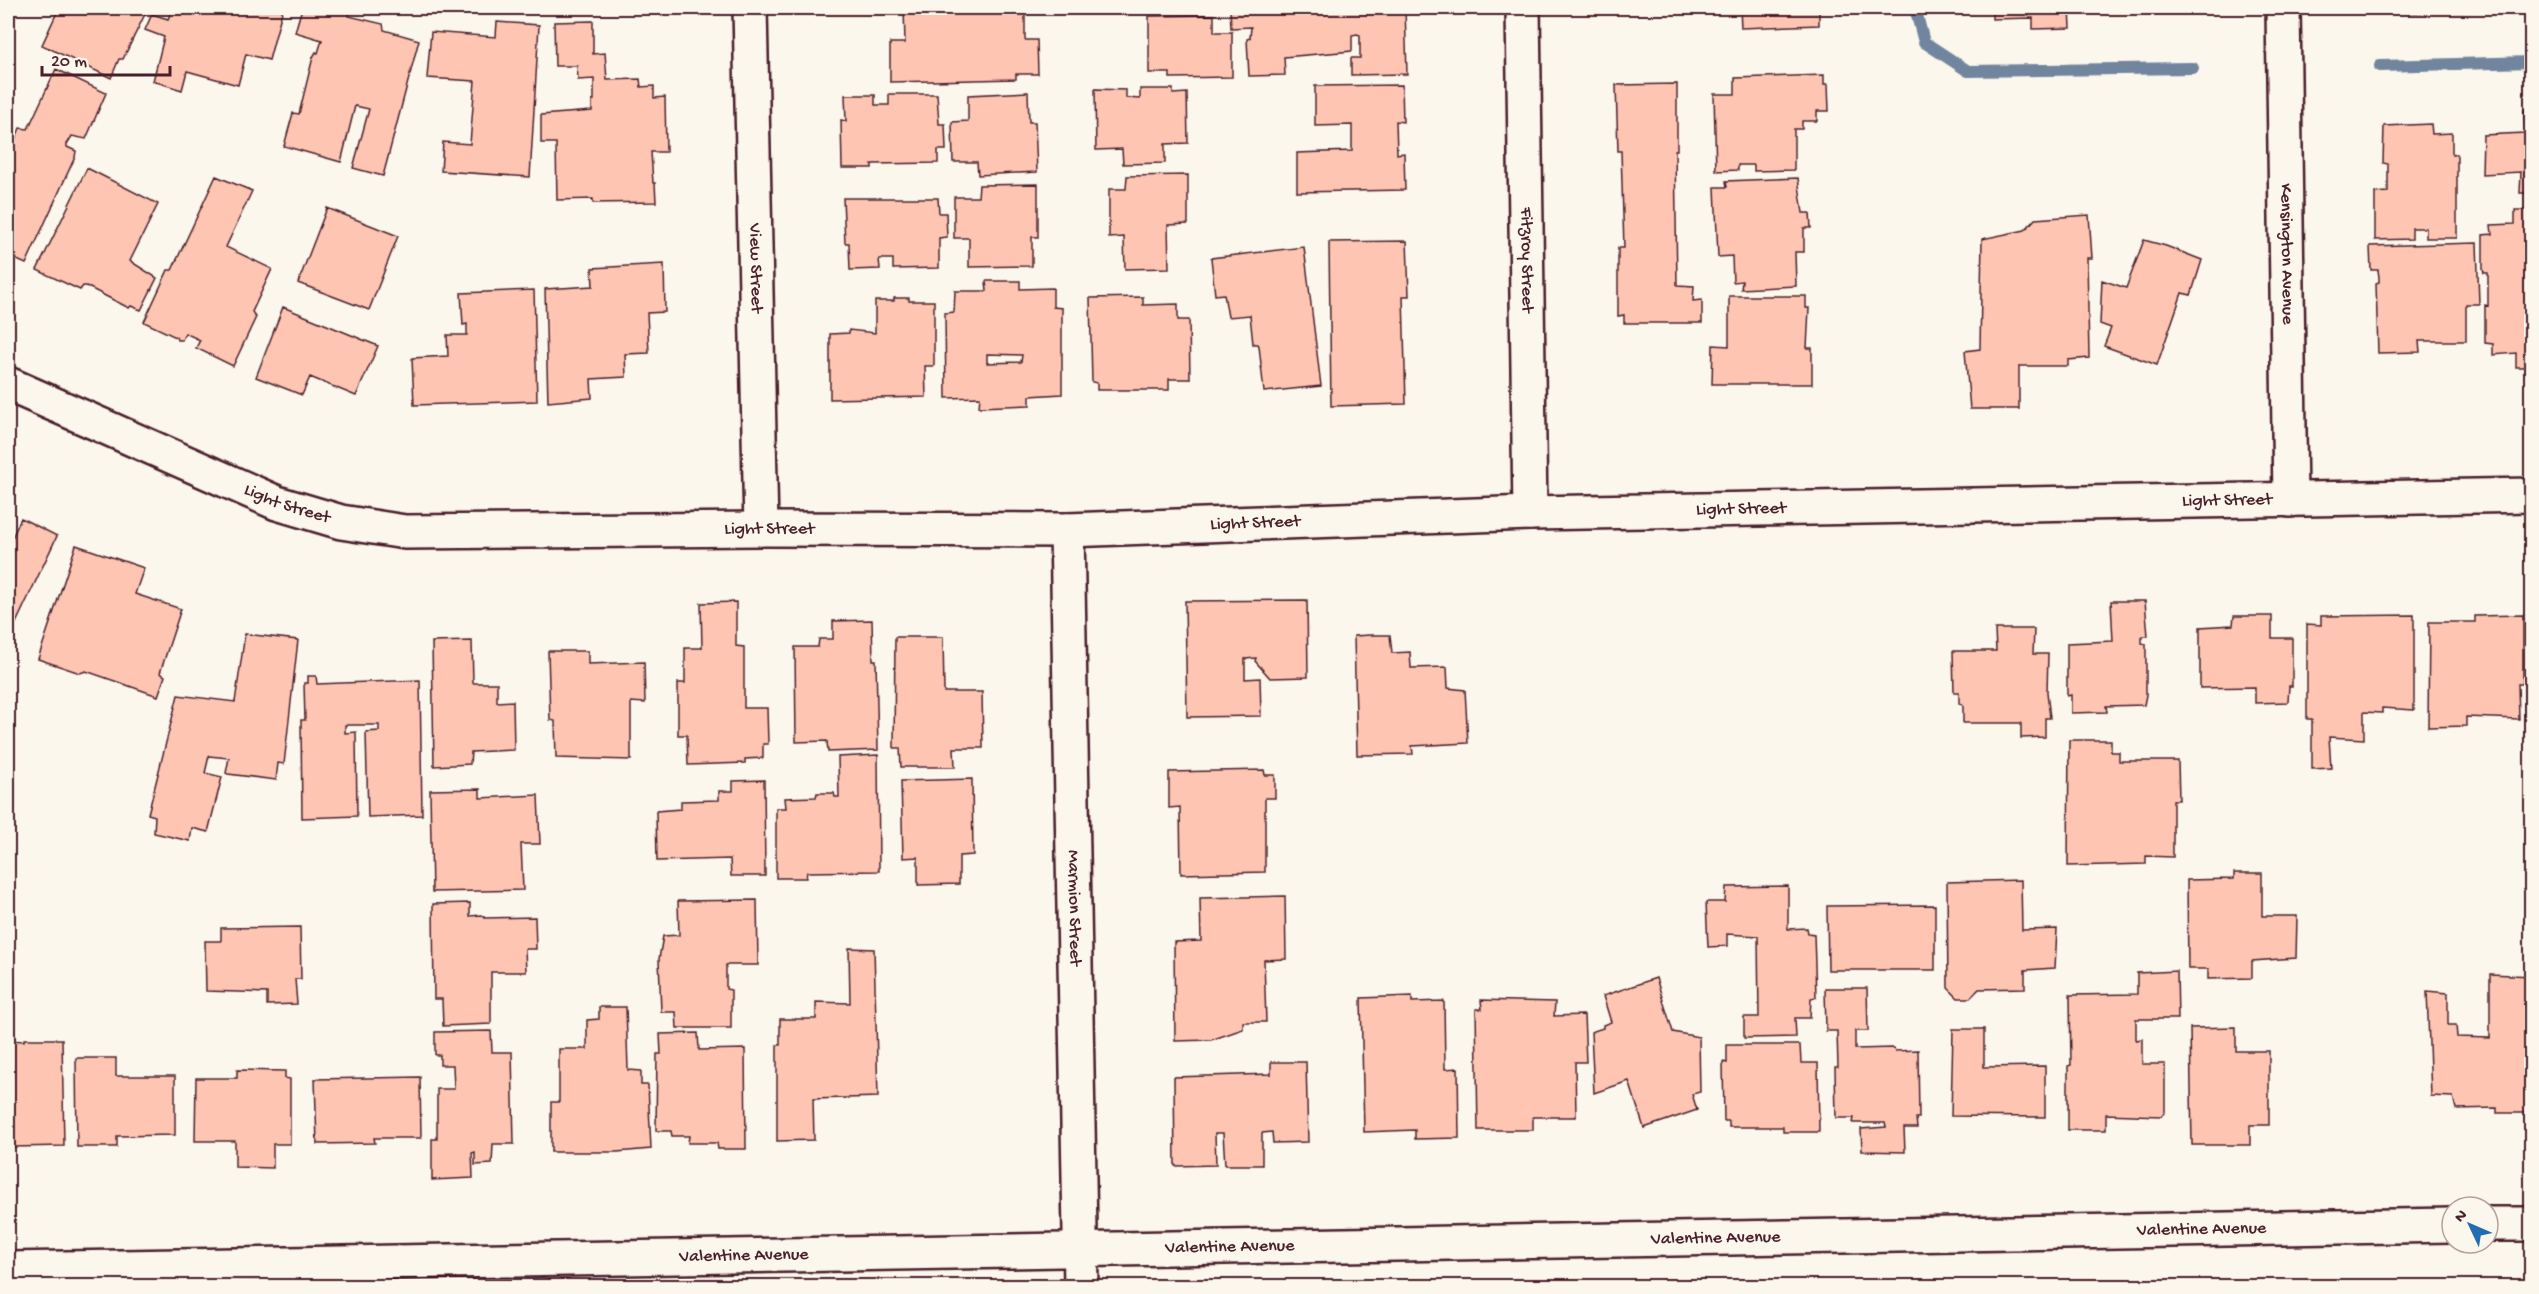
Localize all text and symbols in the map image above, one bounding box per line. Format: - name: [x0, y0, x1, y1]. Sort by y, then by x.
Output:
- scale bar: [42, 39, 170, 77]
- text: 20 m: [51, 52, 87, 73]
- street label: Kensington Avenue: [2275, 183, 2298, 325]
- street label: Fitzroy Street: [1515, 206, 1538, 314]
- street label: View Street: [744, 222, 767, 315]
- street label: Light Street: [241, 479, 334, 529]
- street label: Light Street: [2182, 489, 2274, 512]
- street label: Light Street: [1696, 498, 1788, 521]
- street label: Light Street: [1210, 511, 1302, 535]
- street label: Light Street: [724, 518, 816, 540]
- street label: Marmion Street: [1062, 850, 1086, 968]
- north arrow: [2440, 1195, 2500, 1255]
- text: N: [2451, 1206, 2473, 1227]
- street label: Valentine Avenue: [2136, 1218, 2267, 1241]
- street label: Valentine Avenue: [1650, 1227, 1781, 1250]
- street label: Valentine Avenue: [1164, 1235, 1295, 1259]
- street label: Valentine Avenue: [678, 1244, 809, 1267]

